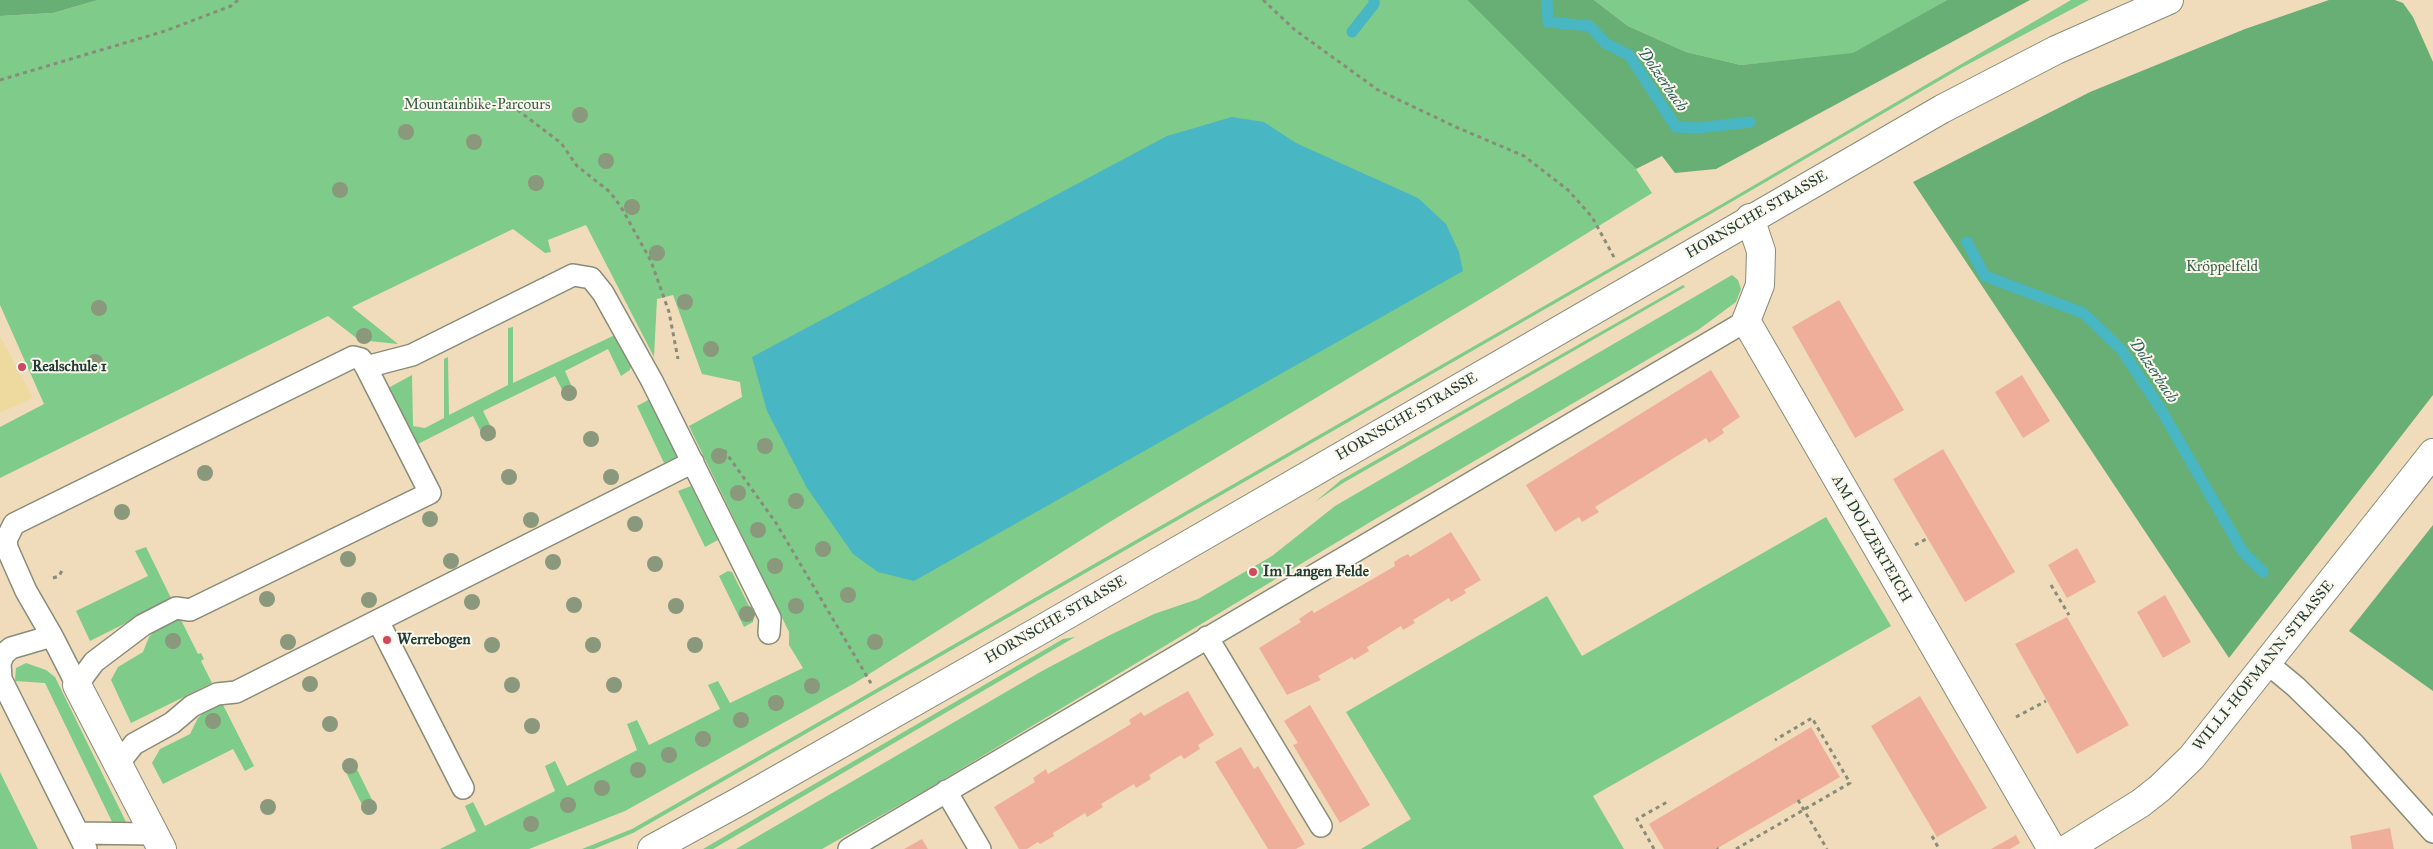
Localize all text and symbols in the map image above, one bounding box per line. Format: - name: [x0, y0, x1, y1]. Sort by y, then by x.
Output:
- water label: Dolzerbach: [1633, 44, 1691, 116]
- park label: Mountainbike-Parcours: [404, 96, 550, 114]
- street label: HORNSCHE STRASSE: [1683, 167, 1831, 263]
- park label: Kröppelfeld: [2186, 258, 2258, 276]
- water label: Dolzerbach: [2124, 335, 2182, 407]
- place label: Realschule 1: [32, 358, 107, 376]
- marker: Realschule 1: [16, 361, 28, 373]
- street label: HORNSCHE STRASSE: [1333, 369, 1481, 465]
- street label: AM DOLZERTEICH: [1827, 472, 1915, 606]
- place label: Im Langen Felde: [1263, 563, 1369, 581]
- marker: Im Langen Felde: [1247, 566, 1259, 578]
- street label: HORNSCHE STRASSE: [982, 572, 1130, 668]
- street label: WILLI-HOFMANN-STRASSE: [2190, 577, 2338, 755]
- place label: Werrebogen: [397, 631, 471, 649]
- marker: Werrebogen: [381, 634, 393, 646]

